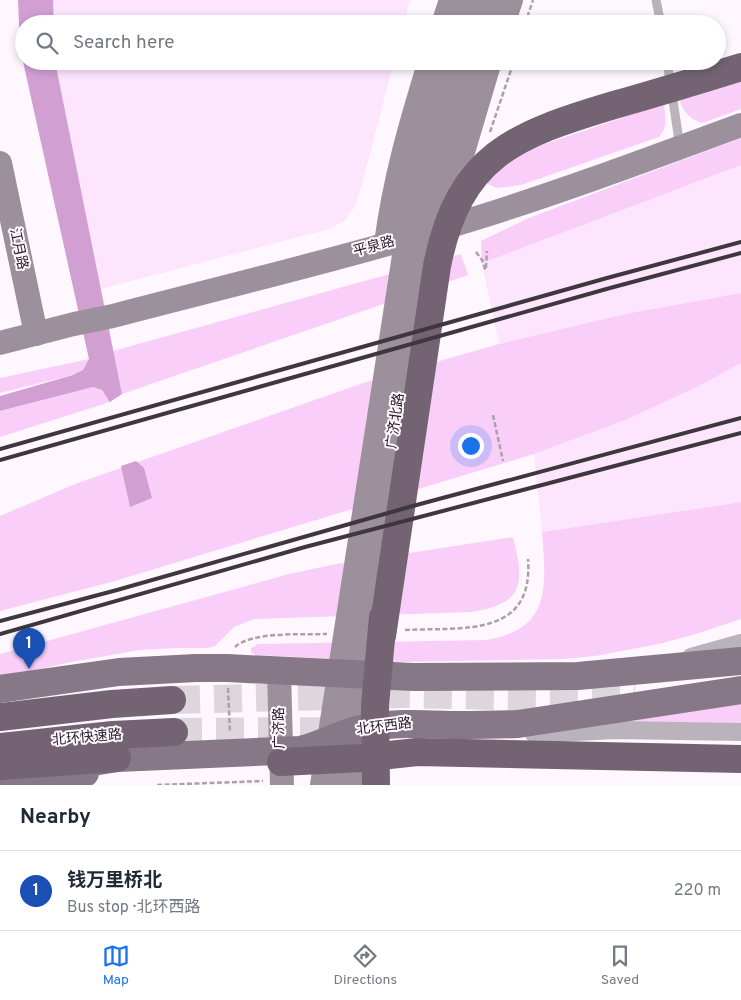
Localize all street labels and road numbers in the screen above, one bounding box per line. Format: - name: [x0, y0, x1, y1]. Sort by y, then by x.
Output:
- street label: 江月路: [5, 227, 31, 271]
- street label: 平泉路: [351, 232, 396, 261]
- street label: 广济北路: [383, 392, 408, 450]
- street label: 广济路: [271, 707, 289, 749]
- street label: 北环西路: [355, 714, 413, 739]
- street label: 北环快速路: [51, 725, 123, 750]

